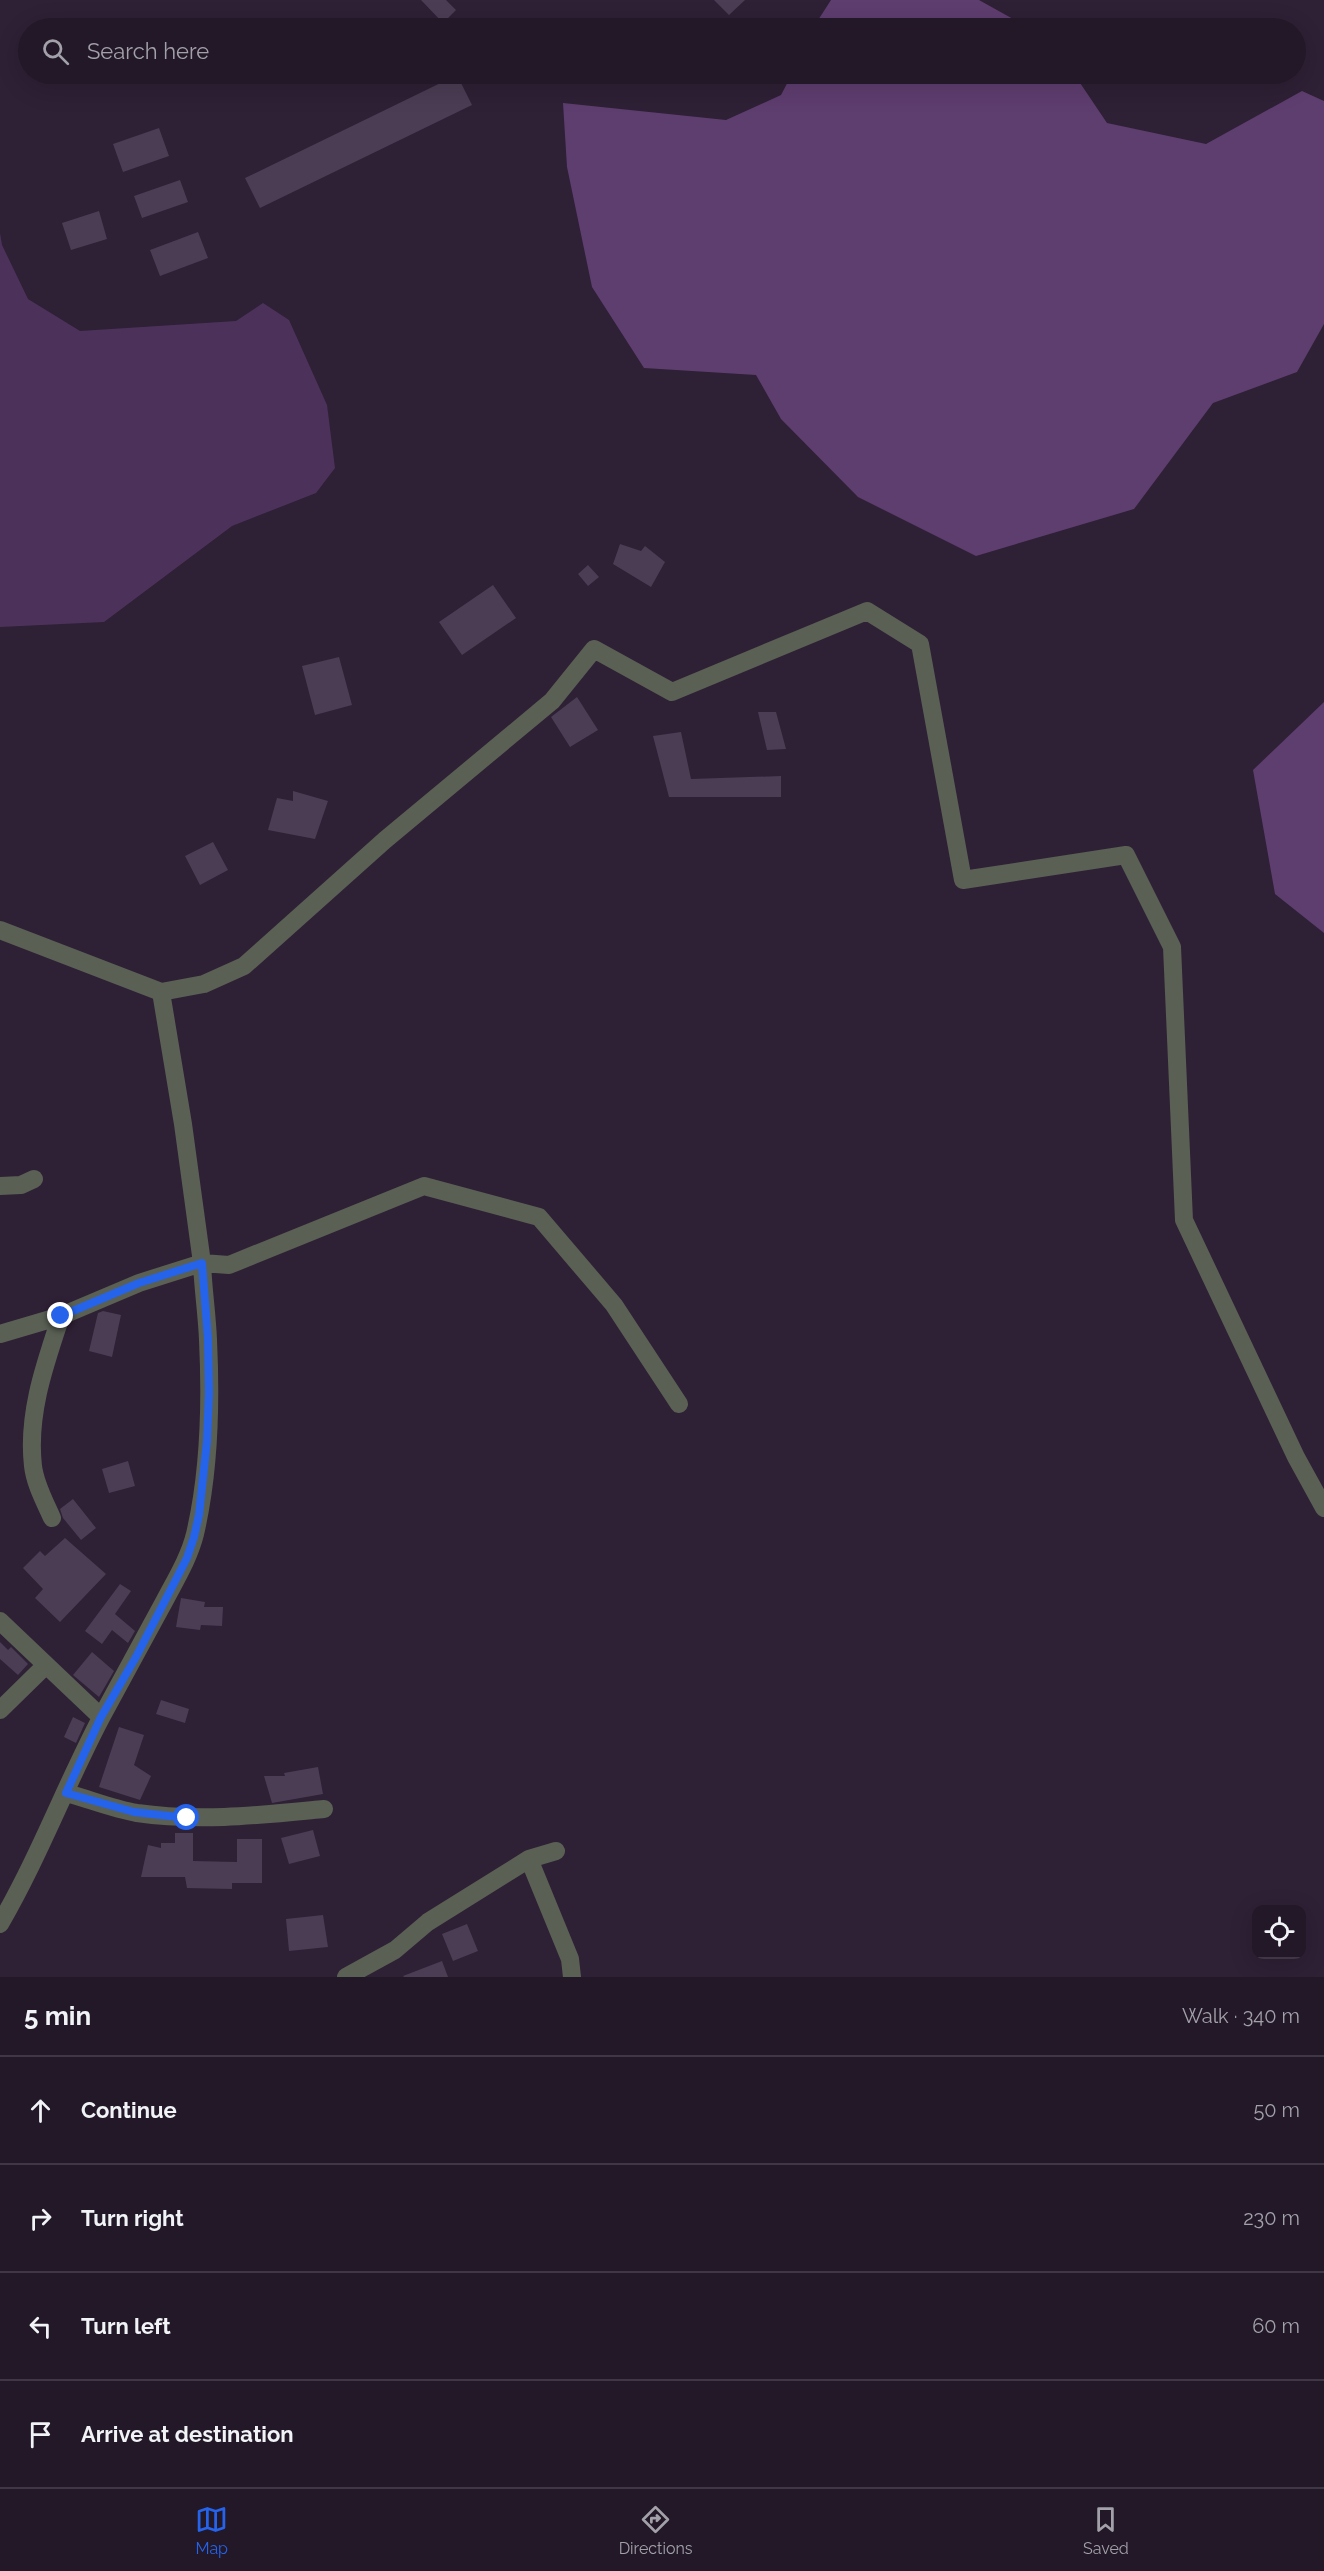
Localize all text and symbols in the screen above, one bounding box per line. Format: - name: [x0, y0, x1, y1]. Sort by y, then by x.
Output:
- search box: [18, 18, 1306, 84]
- icon: search: [39, 35, 72, 68]
- text: Search here: [87, 38, 209, 64]
- route end: [47, 1302, 73, 1328]
- route start: [173, 1804, 199, 1830]
- map controls: [1252, 1905, 1306, 1959]
- button: locate: [1252, 1905, 1306, 1959]
- text: 5 min: [24, 2001, 91, 2031]
- text: Walk · 340 m: [1182, 2004, 1300, 2028]
- icon: ahead: [24, 2094, 57, 2127]
- text: Continue: [81, 2097, 177, 2123]
- text: 50 m: [1253, 2098, 1300, 2122]
- icon: right: [24, 2202, 57, 2235]
- text: Turn right: [81, 2205, 184, 2231]
- text: 230 m: [1243, 2206, 1300, 2230]
- icon: left: [24, 2310, 57, 2343]
- text: Turn left: [81, 2313, 171, 2339]
- text: 60 m: [1252, 2314, 1300, 2338]
- icon: arrive: [24, 2418, 57, 2451]
- text: Arrive at destination: [81, 2421, 294, 2447]
- tab: Map: [195, 2503, 228, 2558]
- tab: Directions: [619, 2503, 693, 2558]
- tab: Saved: [1083, 2503, 1129, 2558]

